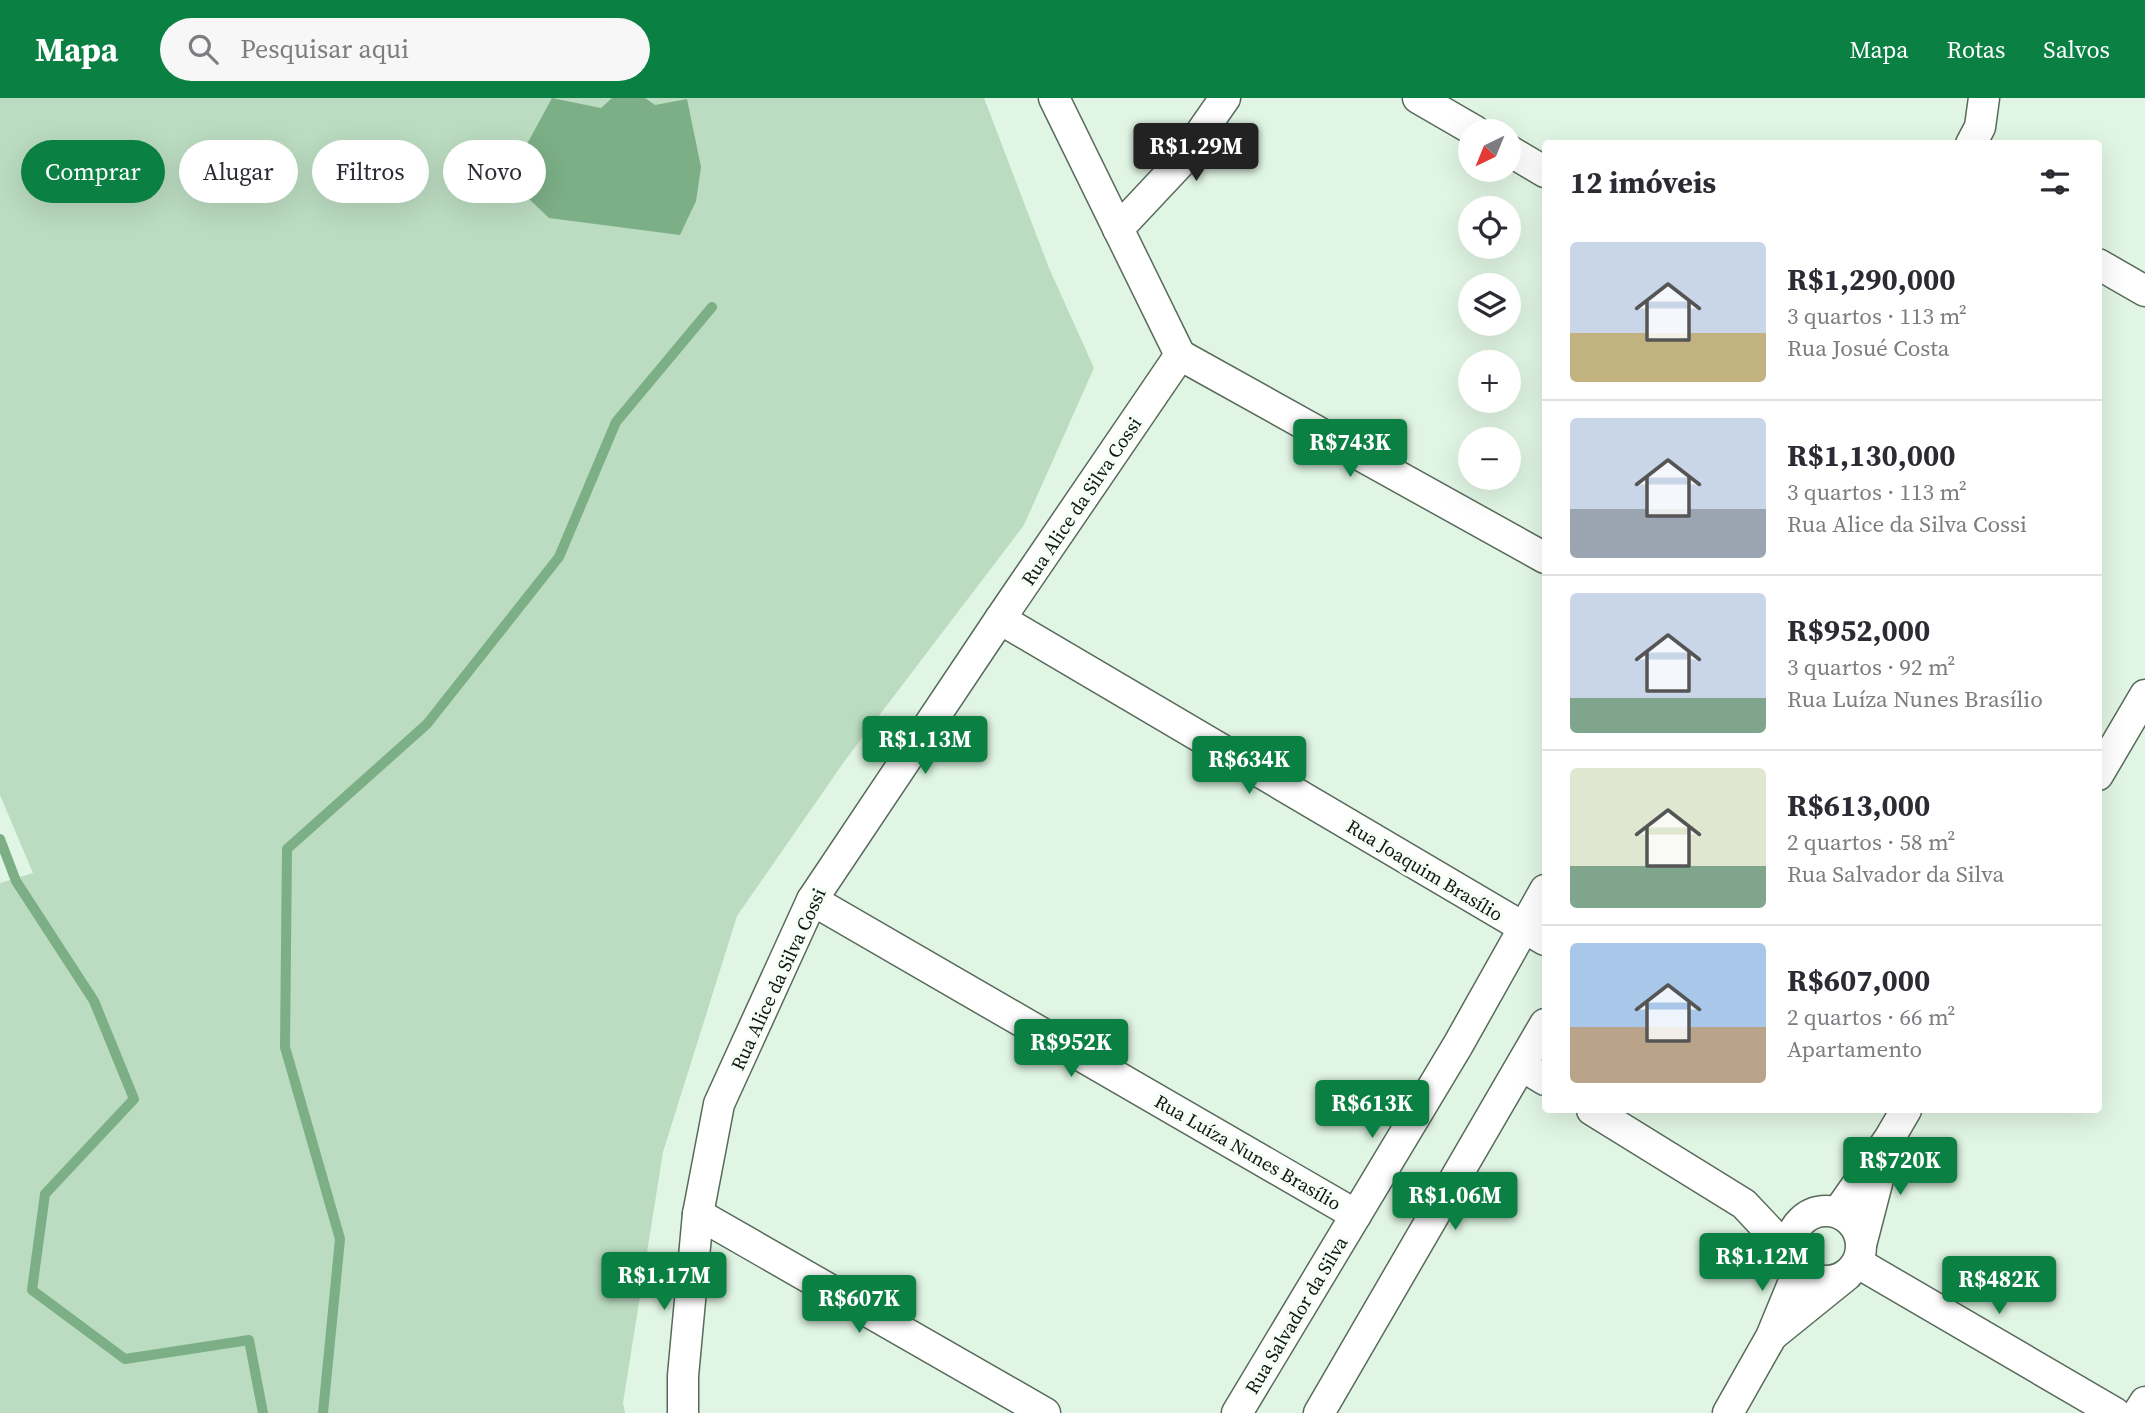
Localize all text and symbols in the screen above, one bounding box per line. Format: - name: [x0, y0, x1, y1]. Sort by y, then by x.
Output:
- search box: [160, 18, 650, 81]
- text: Mapa: [35, 27, 118, 72]
- icon: search: [184, 30, 222, 68]
- text: Pesquisar aqui: [240, 31, 409, 67]
- text: Mapa: [1849, 33, 1909, 66]
- text: Rotas: [1947, 33, 2005, 66]
- text: Salvos: [2043, 33, 2110, 66]
- north arrow: [1458, 119, 1521, 182]
- map controls: [1458, 119, 1521, 490]
- pin: R$1.29M: [1131, 123, 1261, 183]
- text: R$1.29M: [1149, 130, 1243, 162]
- chip: Comprar: [21, 140, 165, 203]
- chip: Alugar: [179, 140, 298, 203]
- chip: Filtros: [312, 140, 429, 203]
- chip: Novo: [443, 140, 546, 203]
- text: 12 imóveis: [1570, 162, 1716, 203]
- icon: filters: [2036, 163, 2074, 201]
- button: locate: [1458, 196, 1521, 259]
- text: R$1,290,000: [1787, 259, 1956, 300]
- icon: home: [1626, 270, 1710, 354]
- button: layers: [1458, 273, 1521, 336]
- text: 3 quartos · 113 m²: [1787, 300, 1967, 332]
- text: Rua Josué Costa: [1787, 332, 1950, 364]
- button: +: [1458, 350, 1521, 413]
- street label: Rua Alice da Silva Cossi: [1015, 411, 1147, 590]
- pin: R$743K: [1293, 420, 1407, 479]
- text: R$743K: [1309, 426, 1391, 458]
- button: −: [1458, 427, 1521, 490]
- text: R$1,130,000: [1787, 435, 1956, 476]
- icon: home: [1626, 446, 1710, 530]
- text: 3 quartos · 113 m²: [1787, 476, 1967, 508]
- text: Rua Alice da Silva Cossi: [1787, 508, 2027, 540]
- text: R$952,000: [1787, 610, 1930, 651]
- icon: home: [1626, 621, 1710, 705]
- text: 3 quartos · 92 m²: [1787, 651, 1956, 683]
- text: Rua Luíza Nunes Brasílio: [1787, 683, 2043, 715]
- pin: R$1.13M: [860, 716, 990, 776]
- text: R$1.13M: [878, 723, 972, 755]
- pin: R$634K: [1192, 736, 1306, 796]
- text: R$634K: [1208, 743, 1290, 775]
- text: R$613,000: [1787, 785, 1930, 826]
- icon: home: [1626, 796, 1710, 880]
- street label: Rua Joaquim Brasílio: [1342, 813, 1508, 927]
- text: 2 quartos · 58 m²: [1787, 826, 1956, 858]
- text: Rua Salvador da Silva: [1787, 858, 2004, 890]
- street label: Rua Alice da Silva Cossi: [724, 883, 832, 1074]
- text: R$607,000: [1787, 960, 1930, 1001]
- icon: home: [1626, 971, 1710, 1055]
- text: 2 quartos · 66 m²: [1787, 1001, 1956, 1033]
- pin: R$952K: [1014, 1020, 1128, 1079]
- text: R$952K: [1030, 1026, 1112, 1058]
- text: Apartamento: [1787, 1033, 1922, 1065]
- pin: R$613K: [1315, 1080, 1429, 1140]
- text: R$613K: [1331, 1087, 1413, 1119]
- street label: Rua Luíza Nunes Brasílio: [1150, 1088, 1346, 1216]
- pin: R$720K: [1843, 1138, 1957, 1197]
- text: R$720K: [1859, 1144, 1941, 1176]
- pin: R$1.06M: [1390, 1172, 1520, 1232]
- text: R$1.06M: [1408, 1179, 1502, 1211]
- street label: Rua Salvador da Silva: [1239, 1231, 1353, 1399]
- pin: R$1.12M: [1697, 1234, 1827, 1293]
- text: R$1.12M: [1715, 1240, 1809, 1272]
- pin: R$1.17M: [599, 1252, 729, 1312]
- pin: R$482K: [1942, 1256, 2056, 1316]
- text: R$1.17M: [617, 1259, 711, 1291]
- text: R$482K: [1958, 1263, 2040, 1295]
- pin: R$607K: [802, 1276, 916, 1335]
- text: R$607K: [818, 1282, 900, 1314]

